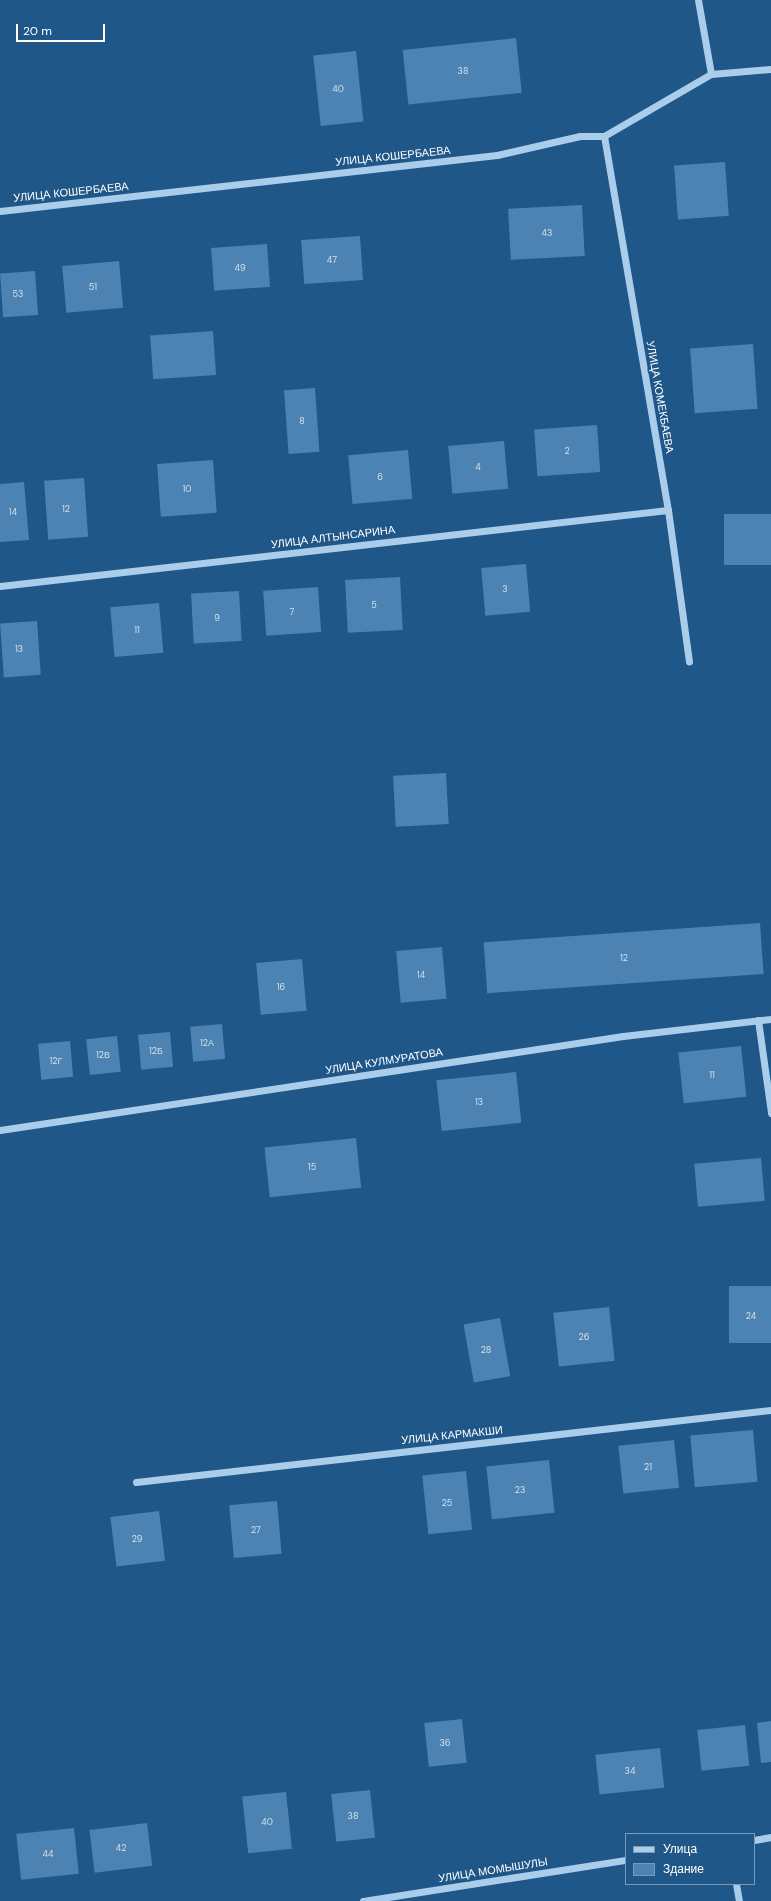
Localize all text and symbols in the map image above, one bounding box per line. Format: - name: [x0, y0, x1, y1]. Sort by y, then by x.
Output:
- scale bar: [18, 16, 107, 42]
- text: 20 m: [23, 23, 52, 39]
- house number: 38: [458, 66, 468, 76]
- house number: 40: [332, 84, 344, 94]
- street label: УЛИЦА КОШЕРБАЕВА: [335, 143, 451, 169]
- street label: УЛИЦА КОШЕРБАЕВА: [13, 179, 129, 205]
- house number: 43: [542, 228, 552, 238]
- house number: 47: [327, 255, 337, 265]
- house number: 49: [234, 263, 246, 273]
- house number: 51: [89, 282, 97, 292]
- house number: 53: [13, 289, 23, 299]
- street label: УЛИЦА КОМЕКБАЕВА: [644, 340, 676, 454]
- house number: 8: [299, 416, 305, 426]
- house number: 2: [564, 446, 570, 456]
- house number: 4: [475, 462, 481, 472]
- house number: 6: [377, 472, 383, 482]
- house number: 10: [183, 484, 191, 494]
- house number: 12: [62, 504, 70, 514]
- house number: 14: [9, 507, 17, 517]
- street label: УЛИЦА АЛТЫНСАРИНА: [270, 523, 396, 551]
- house number: 3: [502, 584, 508, 594]
- house number: 5: [371, 600, 377, 610]
- house number: 7: [290, 607, 294, 617]
- house number: 9: [214, 613, 220, 623]
- house number: 11: [134, 625, 140, 635]
- house number: 13: [15, 644, 23, 654]
- house number: 12: [620, 953, 628, 963]
- house number: 14: [417, 970, 425, 980]
- house number: 16: [277, 982, 285, 992]
- house number: 12А: [200, 1038, 214, 1048]
- street label: УЛИЦА КУЛМУРАТОВА: [324, 1045, 444, 1077]
- house number: 12Б: [149, 1046, 163, 1056]
- house number: 12В: [96, 1050, 110, 1060]
- house number: 12Г: [50, 1056, 62, 1066]
- house number: 11: [709, 1070, 715, 1080]
- house number: 13: [475, 1097, 483, 1107]
- house number: 15: [308, 1162, 316, 1172]
- house number: 24: [746, 1311, 756, 1321]
- house number: 26: [579, 1332, 589, 1342]
- house number: 28: [481, 1345, 491, 1355]
- street label: УЛИЦА КАРМАКШИ: [401, 1423, 503, 1447]
- house number: 21: [644, 1462, 652, 1472]
- house number: 23: [515, 1485, 525, 1495]
- house number: 25: [442, 1498, 452, 1508]
- house number: 27: [251, 1525, 261, 1535]
- house number: 29: [132, 1534, 142, 1544]
- house number: 36: [440, 1738, 450, 1748]
- house number: 34: [625, 1766, 635, 1776]
- house number: 38: [348, 1811, 358, 1821]
- house number: 40: [261, 1817, 273, 1827]
- legend: [625, 1833, 755, 1885]
- text: Улица: [663, 1841, 697, 1857]
- house number: 42: [116, 1843, 126, 1853]
- house number: 44: [43, 1849, 53, 1859]
- street label: УЛИЦА МОМЫШУЛЫ: [437, 1855, 549, 1885]
- text: Здание: [663, 1861, 704, 1877]

